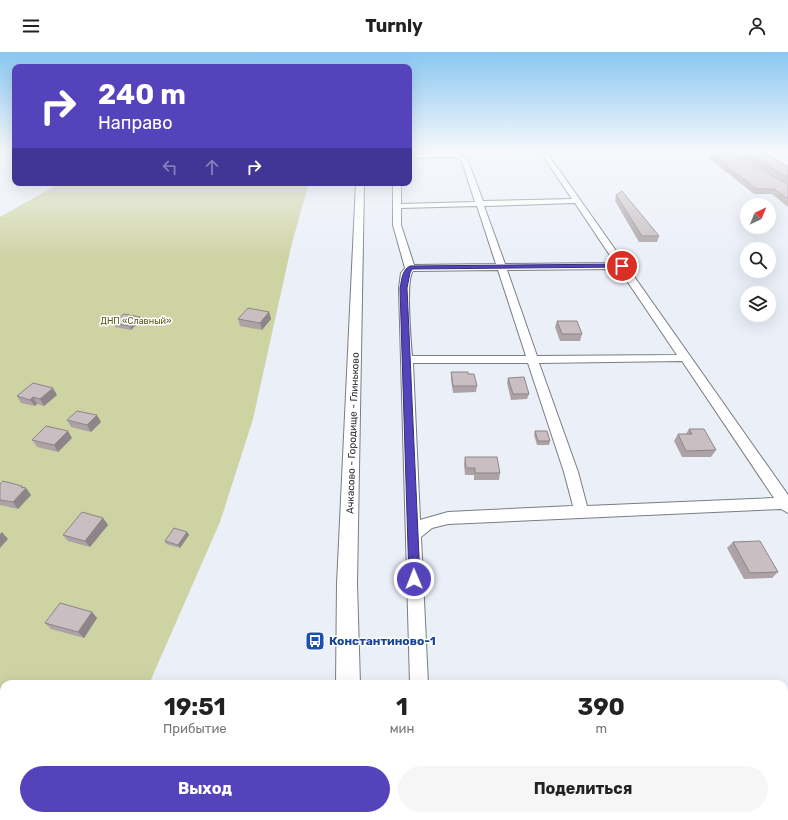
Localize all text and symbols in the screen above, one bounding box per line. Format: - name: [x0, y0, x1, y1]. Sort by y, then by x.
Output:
- icon: menu: [20, 15, 42, 37]
- text: Turnly: [365, 15, 423, 37]
- icon: person: [746, 15, 768, 37]
- text: 240 m: [98, 78, 186, 111]
- icon: right: [32, 80, 84, 132]
- text: Направо: [98, 112, 173, 134]
- icon: left: [159, 156, 181, 178]
- icon: ahead: [201, 156, 223, 178]
- icon: right: [243, 156, 265, 178]
- north arrow: [740, 198, 776, 234]
- map controls: [740, 198, 776, 322]
- button: search: [740, 242, 776, 278]
- pin: [605, 249, 639, 283]
- icon: arrive: [611, 255, 633, 277]
- button: layers: [740, 286, 776, 322]
- park label: ДНП «Славный»: [101, 316, 172, 326]
- street label: Ачкасово - Городище - Глиньково: [344, 352, 362, 514]
- position arrow: [393, 558, 435, 600]
- bus stop icon: Константиново-1: [304, 630, 326, 652]
- place label: Константиново-1: [329, 634, 436, 648]
- text: 19:51: [164, 693, 226, 721]
- text: 1: [396, 693, 408, 721]
- text: 390: [577, 693, 625, 721]
- text: Прибытие: [163, 721, 227, 736]
- text: мин: [390, 721, 414, 736]
- text: m: [595, 721, 607, 736]
- button: Выход: [20, 766, 390, 812]
- button: Поделиться: [398, 766, 768, 812]

